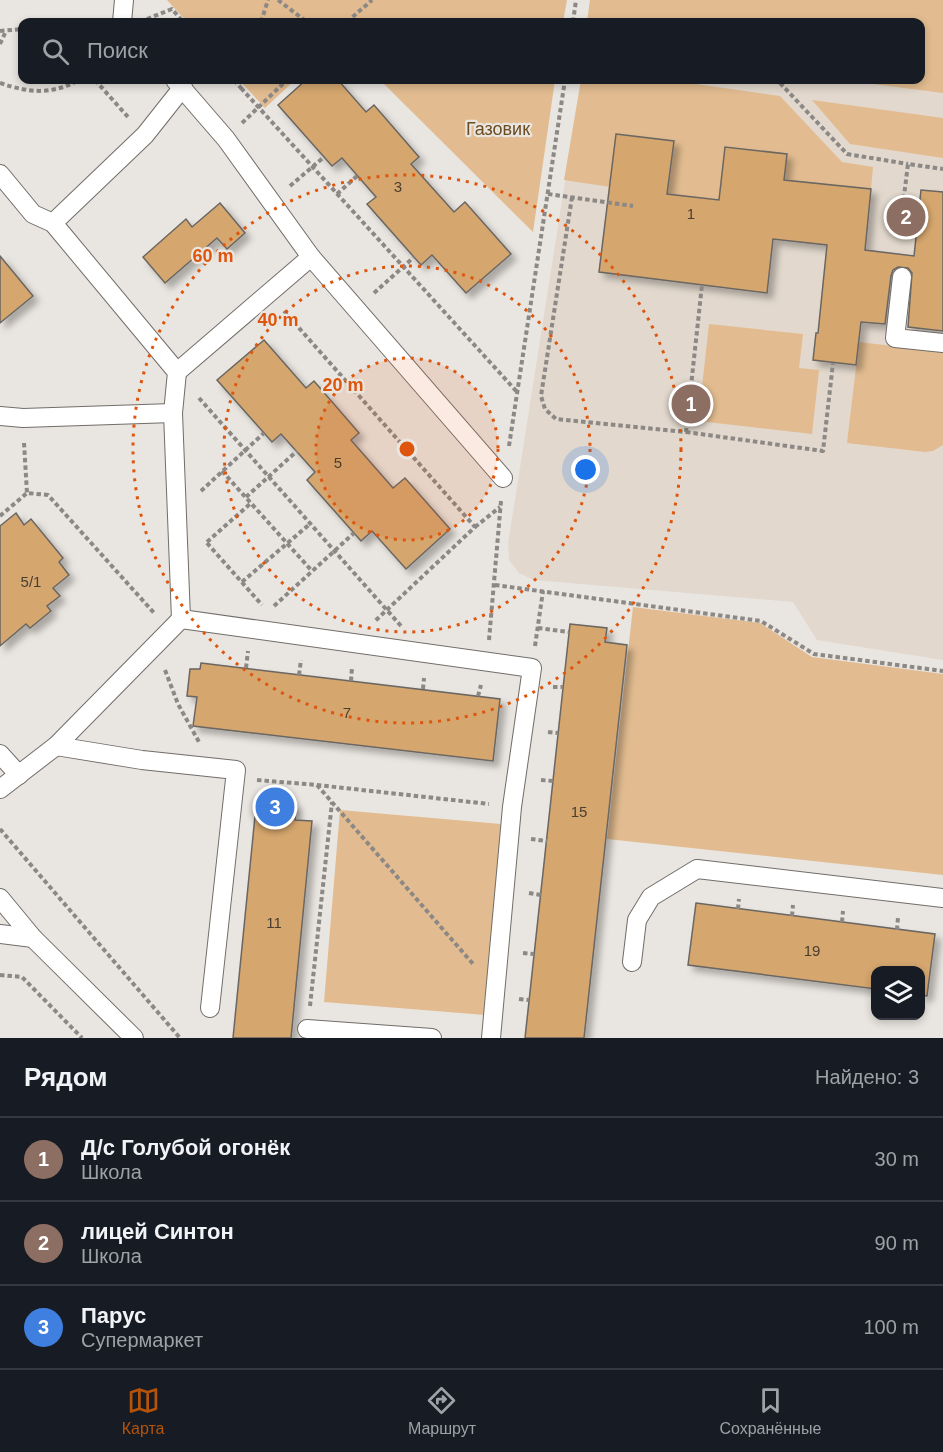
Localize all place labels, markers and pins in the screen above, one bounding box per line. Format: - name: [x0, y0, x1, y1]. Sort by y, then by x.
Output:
- pin: 2: [886, 194, 926, 240]
- pin: 1: [672, 382, 710, 426]
- centre of rings: [397, 439, 417, 459]
- pin: 3: [256, 784, 294, 830]

